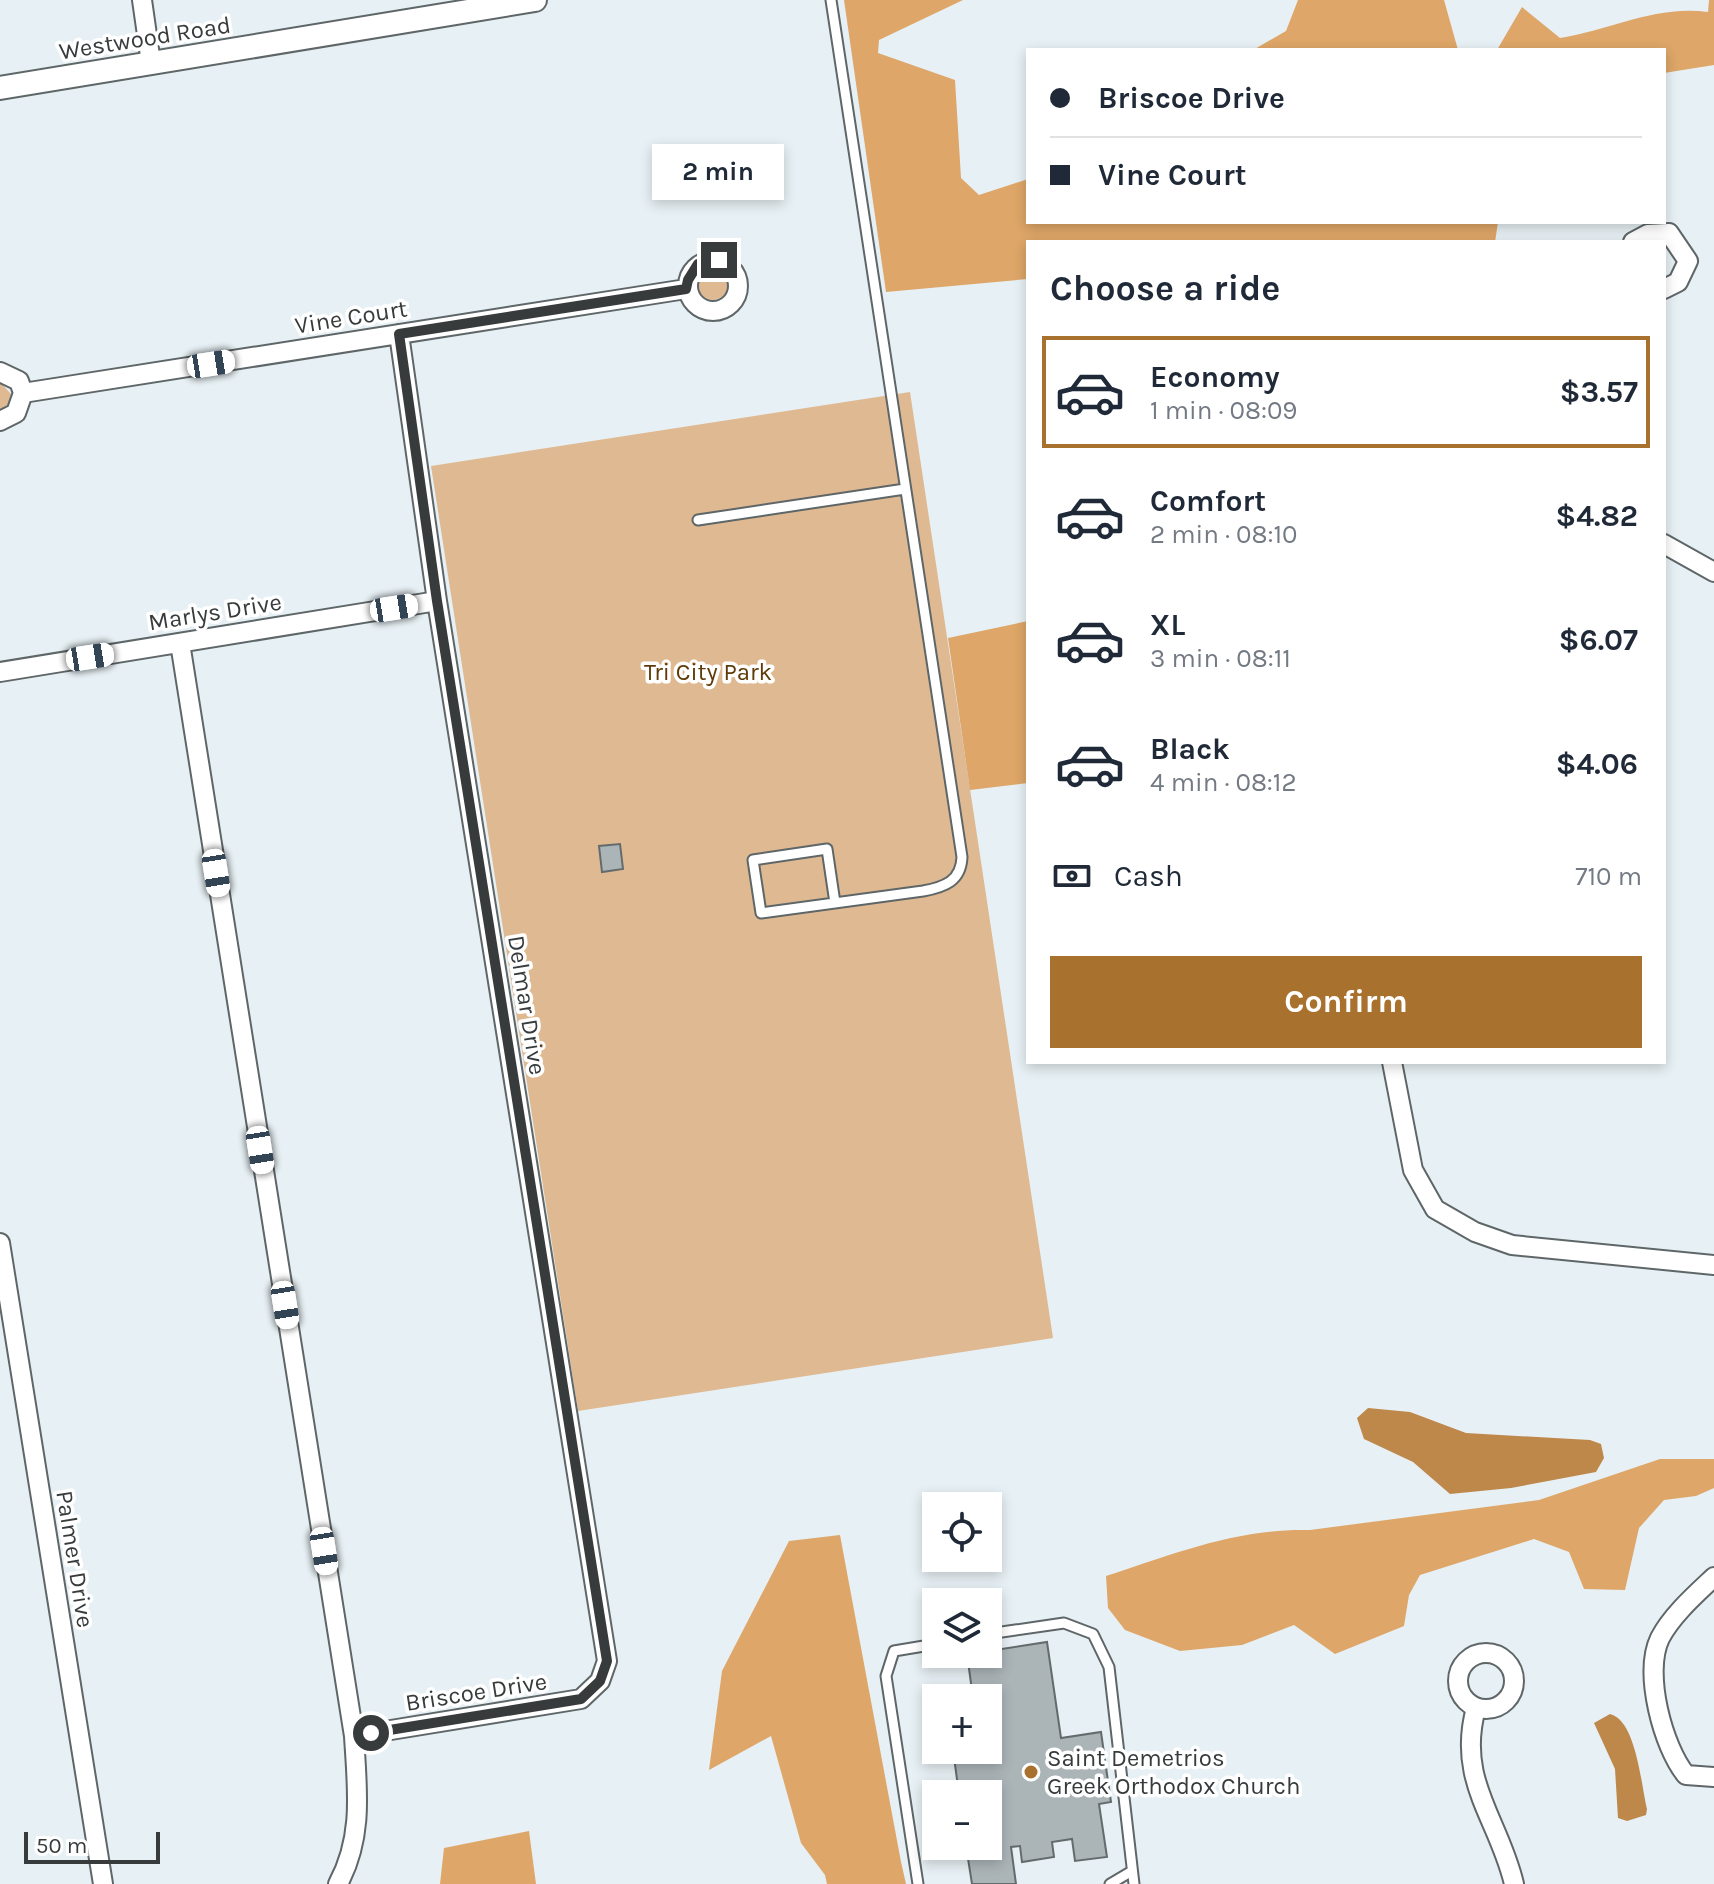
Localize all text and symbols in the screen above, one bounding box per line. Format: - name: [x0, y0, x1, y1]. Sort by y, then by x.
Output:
- street label: Westwood Road: [57, 11, 233, 65]
- text: Briscoe Drive: [1098, 80, 1285, 116]
- callout: 2 min: [653, 144, 785, 200]
- text: 2 min: [682, 156, 754, 187]
- text: Vine Court: [1098, 157, 1247, 193]
- route end: [701, 242, 737, 278]
- text: Choose a ride: [1050, 267, 1280, 309]
- street label: Vine Court: [293, 294, 409, 340]
- car: [185, 348, 237, 380]
- icon: car: [1054, 356, 1126, 428]
- text: Economy: [1150, 359, 1280, 395]
- text: $3.57: [1560, 374, 1638, 410]
- text: 1 min · 08:09: [1150, 395, 1297, 426]
- icon: car: [1054, 480, 1126, 552]
- text: Comfort: [1150, 483, 1266, 519]
- text: $4.82: [1555, 498, 1638, 534]
- text: 2 min · 08:10: [1150, 519, 1297, 550]
- street label: Marlys Drive: [146, 588, 284, 636]
- car: [368, 592, 420, 624]
- icon: car: [1054, 604, 1126, 676]
- text: XL: [1150, 607, 1185, 643]
- text: $6.07: [1559, 622, 1638, 658]
- car: [64, 641, 116, 673]
- text: 3 min · 08:11: [1150, 643, 1291, 674]
- park label: Tri City Park: [644, 658, 772, 686]
- icon: car: [1054, 728, 1126, 800]
- text: Black: [1150, 731, 1230, 767]
- text: $4.06: [1556, 746, 1638, 782]
- text: 4 min · 08:12: [1150, 767, 1297, 798]
- car: [200, 847, 232, 899]
- icon: cash: [1050, 854, 1094, 898]
- text: Cash: [1114, 858, 1183, 894]
- text: 710 m: [1575, 861, 1642, 892]
- street label: Delmar Drive: [502, 933, 552, 1077]
- button: Confirm: [1050, 956, 1642, 1048]
- car: [244, 1124, 276, 1176]
- car: [269, 1279, 301, 1331]
- street label: Palmer Drive: [50, 1488, 100, 1630]
- map controls: [922, 1492, 1002, 1860]
- button: locate: [922, 1492, 1002, 1572]
- car: [308, 1525, 340, 1577]
- button: layers: [922, 1588, 1002, 1668]
- street label: Briscoe Drive: [403, 1667, 549, 1717]
- button: +: [922, 1684, 1002, 1764]
- route start: [353, 1715, 389, 1751]
- place label: Saint Demetrios Greek Orthodox Church: [1047, 1744, 1300, 1800]
- marker: Saint Demetrios Greek Orthodox Church: [1022, 1763, 1040, 1781]
- button: −: [922, 1780, 1002, 1860]
- scale bar: [24, 1828, 160, 1864]
- text: 50 m: [36, 1833, 87, 1859]

